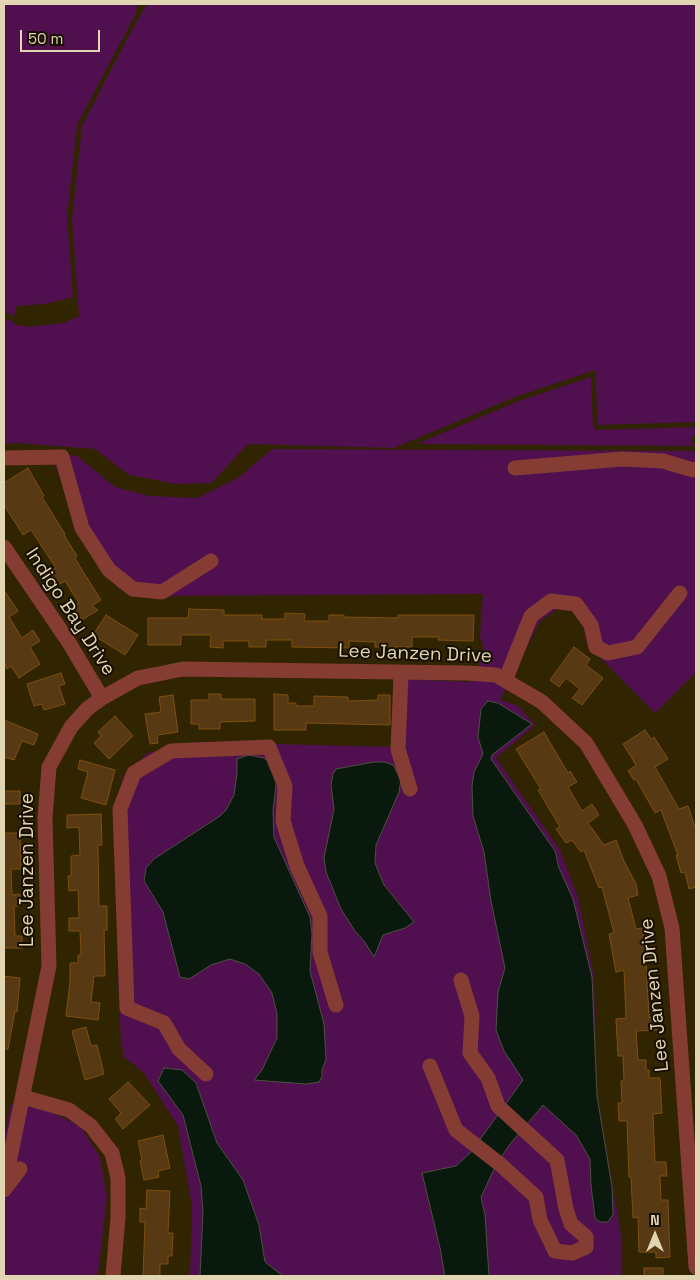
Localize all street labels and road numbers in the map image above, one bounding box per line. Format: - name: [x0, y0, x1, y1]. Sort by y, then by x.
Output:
- street label: Indigo Bay Drive: [20, 544, 120, 680]
- street label: Lee Janzen Drive: [338, 640, 492, 668]
- street label: Lee Janzen Drive: [17, 793, 39, 947]
- street label: Lee Janzen Drive: [636, 917, 674, 1073]

